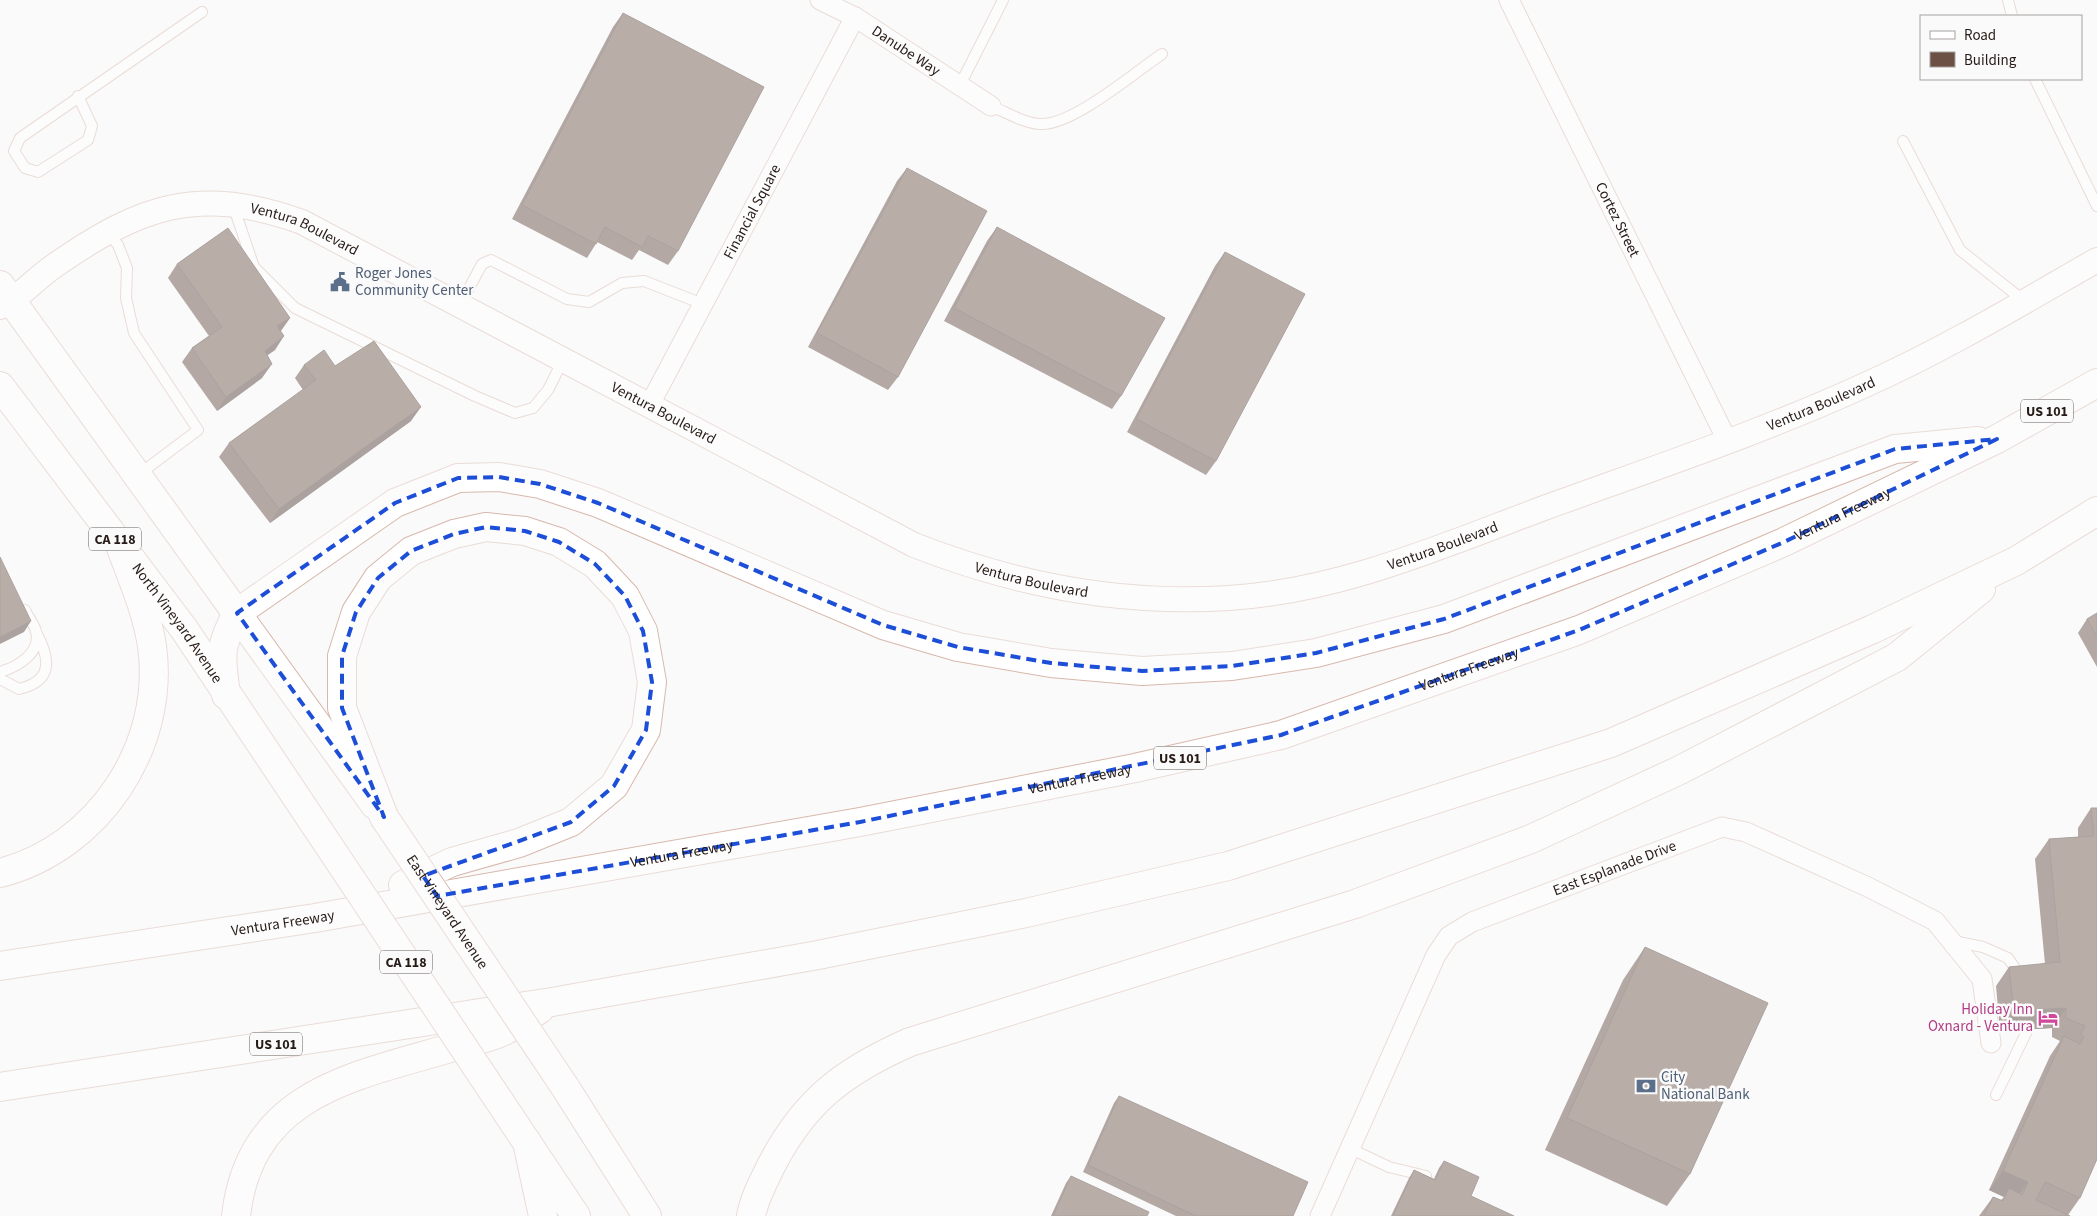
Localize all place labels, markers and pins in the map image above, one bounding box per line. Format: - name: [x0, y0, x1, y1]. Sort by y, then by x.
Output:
- place label: Roger Jones Community Center: [355, 263, 474, 301]
- public building icon: Roger Jones Community Center: [329, 271, 351, 293]
- place label: Holiday Inn Oxnard - Ventura: [1928, 999, 2033, 1037]
- hotel icon: Holiday Inn Oxnard - Ventura: [2037, 1007, 2059, 1029]
- place label: City National Bank: [1661, 1067, 1750, 1105]
- bank icon: City National Bank: [1635, 1075, 1657, 1097]

